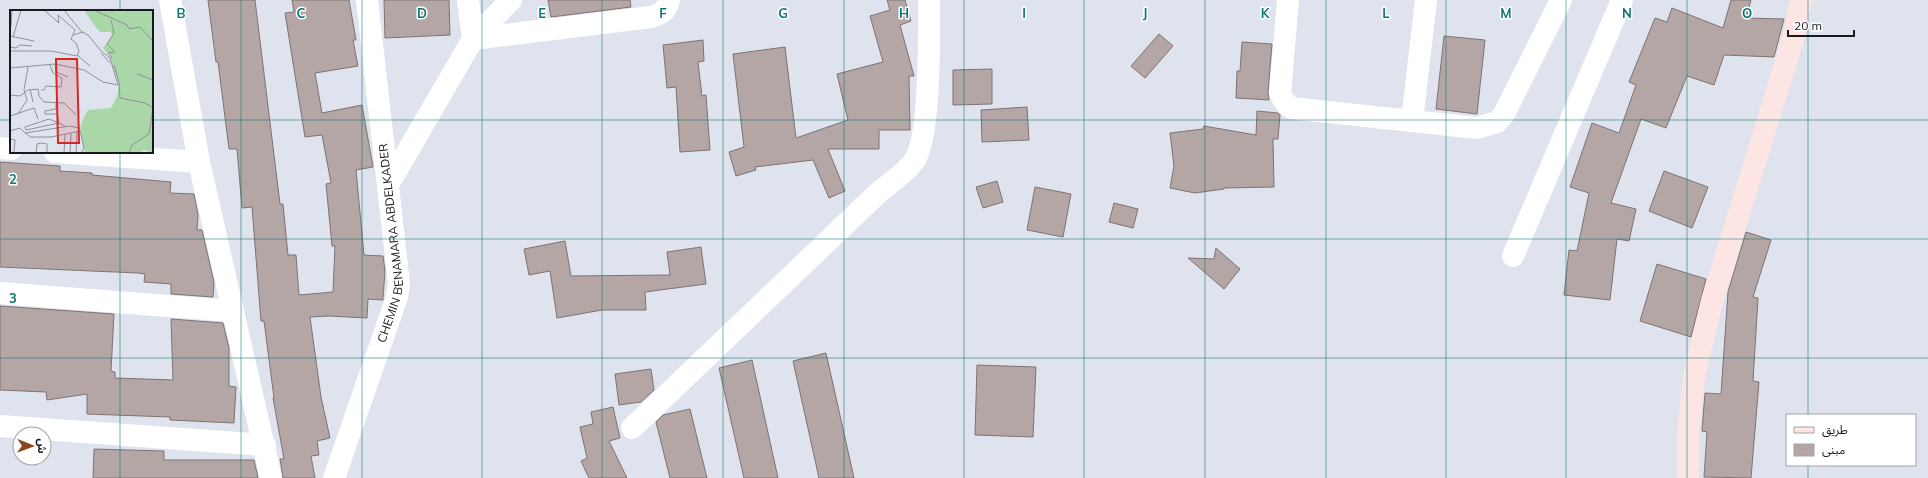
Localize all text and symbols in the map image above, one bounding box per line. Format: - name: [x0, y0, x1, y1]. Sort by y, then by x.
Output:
- text: B: [177, 5, 186, 21]
- text: C: [297, 5, 306, 21]
- text: D: [417, 5, 427, 21]
- text: E: [538, 5, 546, 21]
- text: F: [659, 5, 667, 21]
- text: G: [778, 5, 788, 21]
- text: H: [899, 5, 909, 21]
- text: I: [1022, 5, 1026, 21]
- text: J: [1143, 5, 1147, 21]
- text: K: [1261, 5, 1271, 21]
- text: L: [1382, 5, 1390, 21]
- text: M: [1500, 5, 1512, 21]
- text: N: [1622, 5, 1632, 21]
- text: O: [1742, 5, 1752, 21]
- inset map: [10, 10, 153, 153]
- scale bar: [1788, 12, 1854, 38]
- text: 20 m: [1794, 18, 1822, 33]
- street label: CHEMIN BENAMARA ABDELKADER: [374, 143, 406, 344]
- text: 2: [9, 171, 17, 187]
- text: 3: [9, 290, 17, 306]
- legend: [1786, 414, 1916, 466]
- text: طريق: [1822, 422, 1848, 438]
- north arrow: [12, 426, 52, 466]
- text: ش: [35, 439, 49, 454]
- text: مبنى: [1822, 442, 1845, 457]

